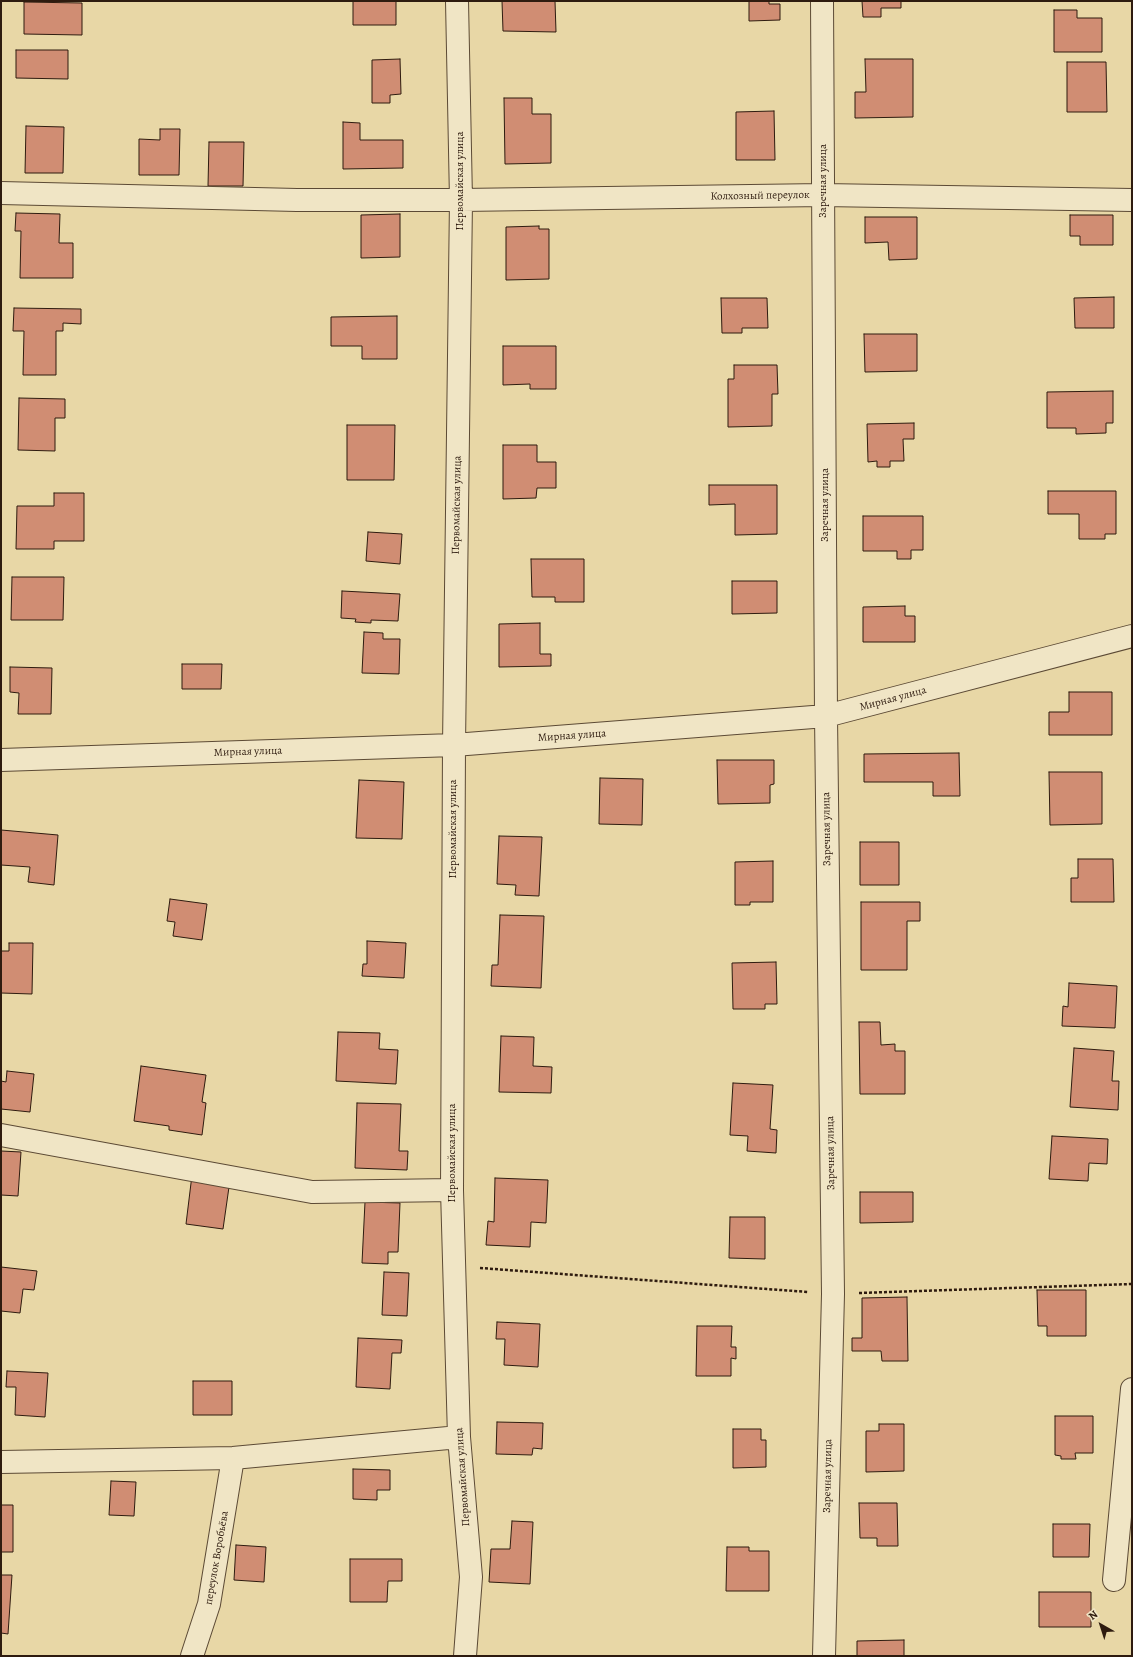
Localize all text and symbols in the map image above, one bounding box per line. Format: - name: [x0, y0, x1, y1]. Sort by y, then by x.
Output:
- street label: Первомайская улица: [453, 132, 467, 230]
- street label: Заречная улица: [816, 144, 830, 218]
- street label: Колхозный переулок: [710, 189, 810, 203]
- street label: Первомайская улица: [450, 455, 464, 555]
- street label: Заречная улица: [818, 468, 832, 542]
- street label: Мирная улица: [858, 684, 928, 714]
- street label: Мирная улица: [537, 727, 607, 745]
- street label: Мирная улица: [214, 744, 282, 760]
- street label: Первомайская улица: [446, 780, 460, 878]
- street label: Заречная улица: [820, 792, 834, 866]
- street label: Первомайская улица: [445, 1104, 459, 1202]
- street label: Заречная улица: [824, 1116, 838, 1190]
- street label: Первомайская улица: [453, 1427, 473, 1527]
- street label: Заречная улица: [821, 1439, 835, 1513]
- street label: переулок Воробьёва: [202, 1510, 232, 1606]
- north arrow: [1081, 1605, 1121, 1645]
- text: N: [1085, 1607, 1101, 1624]

